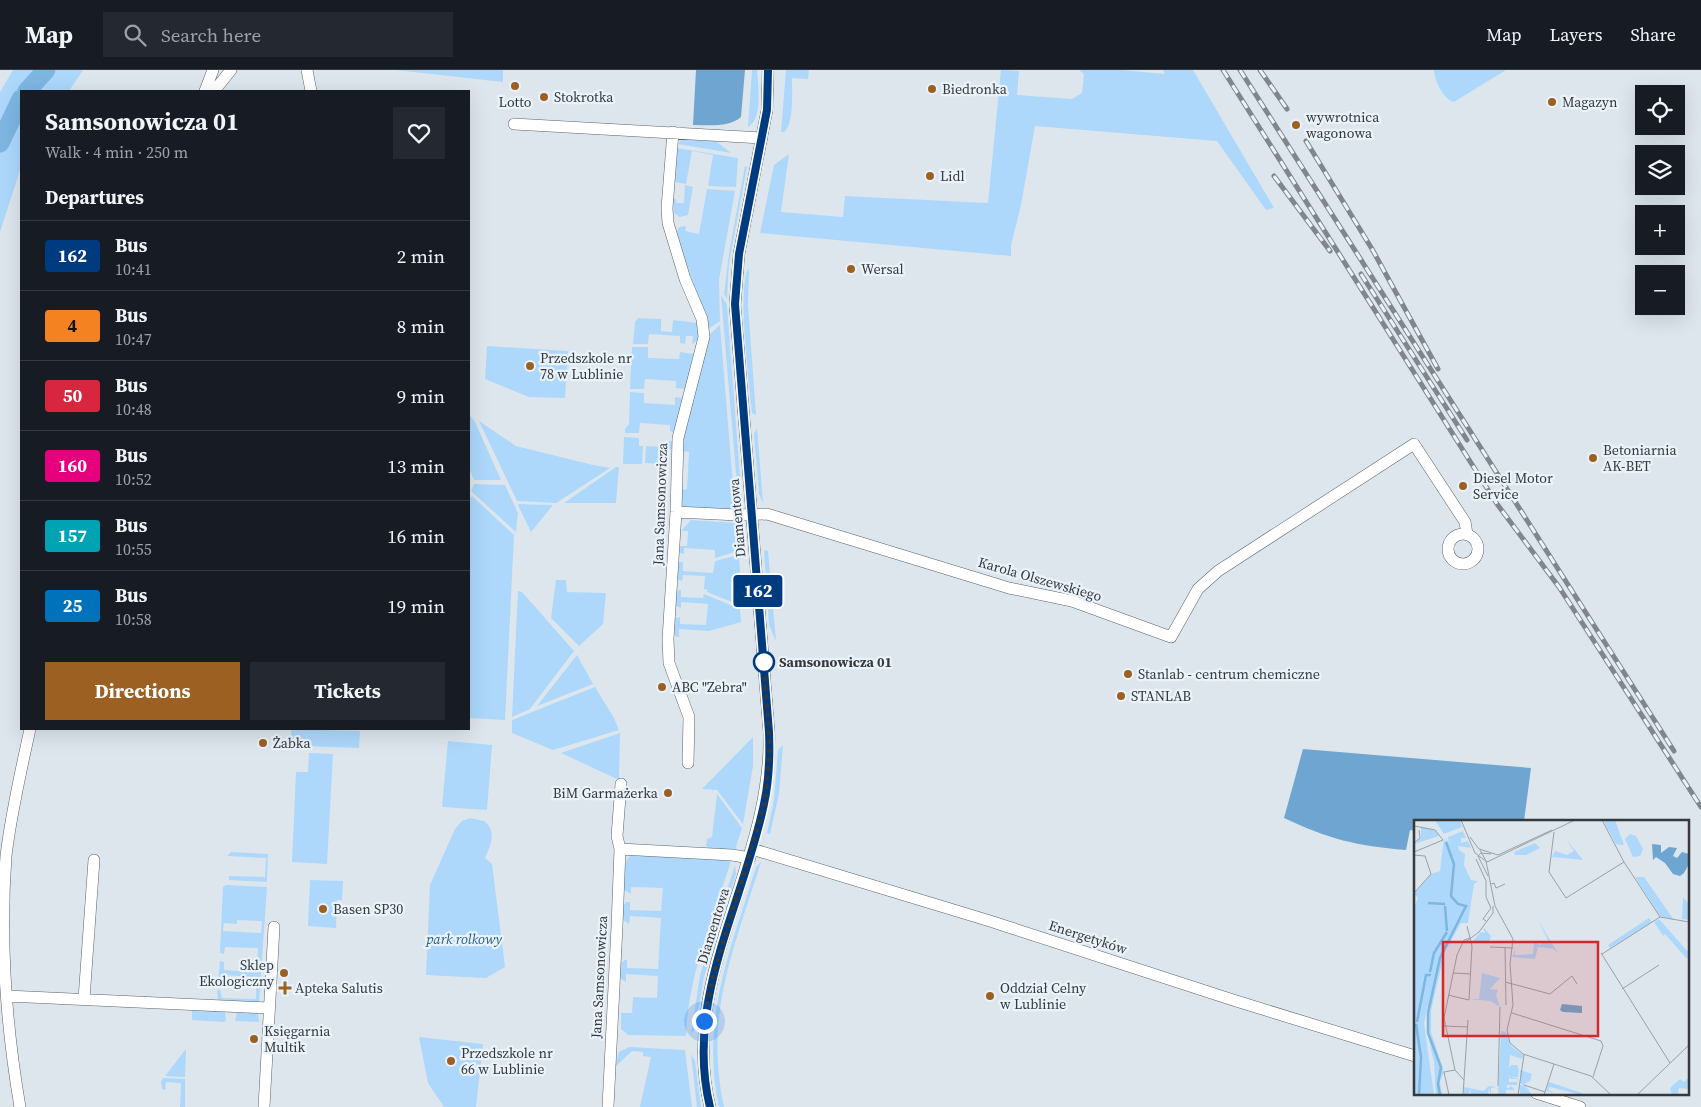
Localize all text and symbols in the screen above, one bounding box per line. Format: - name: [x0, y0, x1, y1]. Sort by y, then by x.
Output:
- search box: [103, 12, 453, 57]
- text: Map: [25, 18, 73, 51]
- icon: search: [121, 21, 149, 49]
- text: Search here: [161, 22, 261, 48]
- text: Map: [1486, 22, 1521, 47]
- text: Layers: [1549, 22, 1602, 47]
- text: Share: [1630, 22, 1676, 47]
- place label: Biedronka: [942, 79, 1008, 99]
- marker: Lotto: [509, 80, 521, 92]
- marker: Biedronka: [926, 83, 938, 95]
- map controls: [1635, 85, 1685, 315]
- button: locate: [1635, 85, 1685, 135]
- place label: Stokrotka: [554, 87, 614, 107]
- marker: Stokrotka: [538, 91, 550, 103]
- place label: Lotto: [499, 92, 532, 112]
- place label: Magazyn: [1562, 92, 1618, 112]
- marker: Magazyn: [1546, 96, 1558, 108]
- text: Samsonowicza 01: [45, 105, 239, 138]
- button: heart: [393, 107, 445, 159]
- place label: wywrotnica wagonowa: [1306, 107, 1380, 143]
- marker: wywrotnica wagonowa: [1290, 119, 1302, 131]
- text: Walk · 4 min · 250 m: [45, 141, 188, 163]
- button: layers: [1635, 145, 1685, 195]
- place label: Lidl: [940, 166, 965, 186]
- marker: Lidl: [924, 170, 936, 182]
- text: Departures: [45, 184, 144, 210]
- button: +: [1635, 205, 1685, 255]
- text: Bus: [115, 232, 147, 258]
- text: 162: [58, 243, 87, 268]
- text: 2 min: [397, 243, 445, 269]
- text: 10:41: [115, 258, 152, 280]
- place label: Wersal: [861, 259, 904, 279]
- marker: Wersal: [845, 263, 857, 275]
- button: −: [1635, 265, 1685, 315]
- text: Bus: [115, 302, 147, 328]
- text: 4: [68, 313, 77, 338]
- text: 8 min: [397, 313, 445, 339]
- text: 10:47: [115, 328, 152, 350]
- place label: Przedszkole nr 78 w Lublinie: [540, 348, 632, 384]
- marker: Przedszkole nr 78 w Lublinie: [524, 360, 536, 372]
- text: Bus: [115, 372, 147, 398]
- text: 50: [63, 383, 82, 408]
- text: 9 min: [397, 383, 445, 409]
- text: 10:48: [115, 398, 152, 420]
- place label: Betoniarnia AK-BET: [1603, 440, 1677, 476]
- street label: Jana Samsonowicza: [648, 441, 672, 567]
- text: Bus: [115, 442, 147, 468]
- marker: Betoniarnia AK-BET: [1587, 452, 1599, 464]
- text: 160: [58, 453, 87, 478]
- text: 13 min: [387, 453, 445, 479]
- text: 10:52: [115, 468, 152, 490]
- place label: Diesel Motor Service: [1473, 468, 1553, 504]
- street label: Diamentowa: [724, 477, 750, 558]
- marker: Diesel Motor Service: [1457, 480, 1469, 492]
- text: Bus: [115, 512, 147, 538]
- text: 157: [58, 523, 87, 548]
- text: 16 min: [387, 523, 445, 549]
- text: 10:55: [115, 538, 152, 560]
- street label: Karola Olszewskiego: [976, 552, 1104, 606]
- line badge: 162: [729, 575, 787, 607]
- text: 162: [743, 578, 773, 603]
- text: Bus: [115, 582, 147, 608]
- text: 25: [63, 593, 82, 618]
- text: 19 min: [387, 593, 445, 619]
- text: 10:58: [115, 608, 152, 630]
- marker: Samsonowicza 01: [753, 651, 775, 673]
- place label: Samsonowicza 01: [779, 652, 892, 672]
- button: Directions: [45, 662, 240, 720]
- button: Tickets: [250, 662, 445, 720]
- place label: Stanlab - centrum chemiczne: [1138, 664, 1320, 684]
- marker: Stanlab - centrum chemiczne: [1122, 668, 1134, 680]
- place label: ABC "Zebra": [672, 677, 747, 697]
- marker: ABC "Zebra": [656, 681, 668, 693]
- place label: STANLAB: [1131, 686, 1191, 706]
- marker: STANLAB: [1115, 690, 1127, 702]
- place label: Żabka: [273, 733, 311, 753]
- marker: Żabka: [257, 737, 269, 749]
- place label: BiM Garmażerka: [553, 783, 659, 803]
- marker: BiM Garmażerka: [662, 787, 674, 799]
- inset map: [1414, 820, 1688, 1094]
- street label: Diamentowa: [692, 884, 734, 967]
- place label: Basen SP30: [333, 899, 403, 919]
- marker: Basen SP30: [317, 903, 329, 915]
- street label: Jana Samsonowicza: [586, 914, 612, 1040]
- street label: Energetyków: [1046, 915, 1130, 959]
- park label: park rolkowy: [424, 929, 502, 949]
- place label: Sklep Ekologiczny: [199, 955, 275, 991]
- marker: Sklep Ekologiczny: [278, 967, 290, 979]
- place label: Apteka Salutis: [295, 978, 383, 998]
- place label: Oddział Celny w Lublinie: [1000, 978, 1087, 1014]
- marker: Apteka Salutis: [279, 982, 291, 994]
- marker: Oddział Celny w Lublinie: [984, 990, 996, 1002]
- your location: [692, 1009, 717, 1034]
- place label: Księgarnia Multik: [264, 1021, 331, 1057]
- marker: Księgarnia Multik: [248, 1033, 260, 1045]
- place label: Przedszkole nr 66 w Lublinie: [461, 1043, 553, 1079]
- marker: Przedszkole nr 66 w Lublinie: [445, 1055, 457, 1067]

